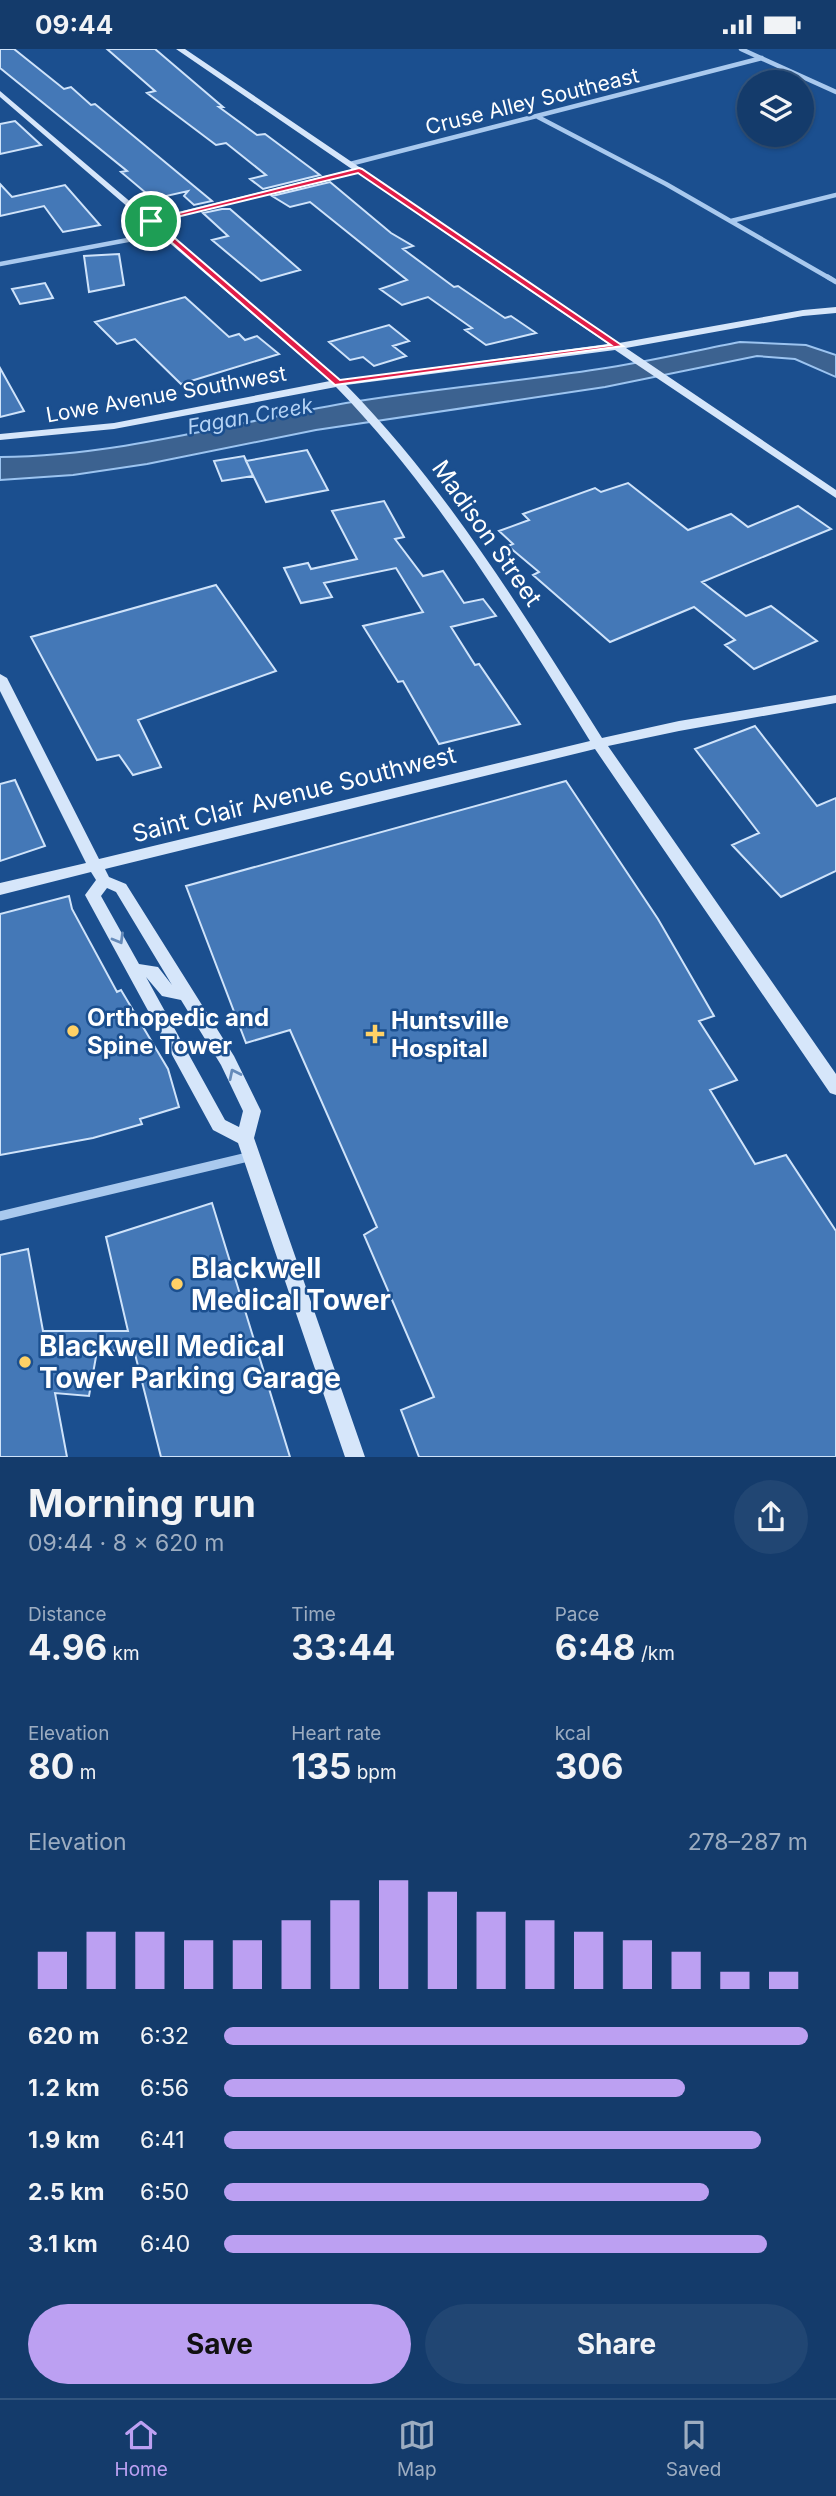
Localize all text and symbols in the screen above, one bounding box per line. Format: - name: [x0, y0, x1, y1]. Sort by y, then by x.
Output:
- text: 09:44: [35, 9, 113, 40]
- street label: Cruse Alley Southeast: [423, 62, 641, 140]
- map controls: [737, 70, 814, 147]
- button: layers: [737, 70, 814, 147]
- pin: [121, 191, 181, 251]
- icon: arrive: [132, 202, 170, 240]
- street label: Lowe Avenue Southwest: [44, 361, 288, 427]
- water label: Fagan Creek: [185, 393, 315, 439]
- street label: Madison Street: [426, 454, 548, 612]
- street label: Saint Clair Avenue Southwest: [129, 740, 459, 848]
- one-way arrow: [111, 932, 124, 944]
- place label: Orthopedic and Spine Tower: [87, 1003, 269, 1060]
- place label: Huntsville Hospital: [391, 1006, 509, 1063]
- marker: Orthopedic and Spine Tower: [65, 1023, 81, 1039]
- marker: Huntsville Hospital: [365, 1024, 385, 1044]
- one-way arrow: [229, 1069, 243, 1081]
- place label: Blackwell Medical Tower: [191, 1251, 391, 1317]
- marker: Blackwell Medical Tower: [169, 1276, 185, 1292]
- place label: Blackwell Medical Tower Parking Garage: [39, 1329, 341, 1395]
- marker: Blackwell Medical Tower Parking Garage: [17, 1354, 33, 1370]
- text: Morning run: [28, 1480, 256, 1526]
- button: share: [734, 1480, 808, 1554]
- text: 09:44 · 8 × 620 m: [28, 1529, 224, 1557]
- text: Distance: [28, 1603, 106, 1626]
- text: Time: [291, 1603, 336, 1626]
- text: Pace: [555, 1603, 599, 1626]
- text: 4.96: [28, 1626, 107, 1668]
- text: 33:44: [291, 1626, 396, 1668]
- text: 6:48: [555, 1626, 636, 1668]
- text: km: [107, 1642, 140, 1665]
- text: /km: [636, 1642, 675, 1665]
- text: Elevation: [28, 1722, 109, 1745]
- text: Heart rate: [291, 1722, 381, 1745]
- text: kcal: [555, 1722, 591, 1745]
- text: 80: [28, 1745, 74, 1787]
- text: 135: [291, 1745, 351, 1787]
- text: 306: [555, 1745, 624, 1787]
- text: m: [74, 1761, 96, 1784]
- text: bpm: [351, 1761, 397, 1784]
- text: Elevation: [28, 1828, 127, 1856]
- text: 278–287 m: [688, 1828, 808, 1856]
- text: 620 m: [28, 2022, 99, 2050]
- text: 6:32: [140, 2022, 189, 2050]
- text: 1.2 km: [28, 2074, 100, 2102]
- text: 6:56: [140, 2074, 189, 2102]
- text: 1.9 km: [28, 2126, 100, 2154]
- text: 6:41: [140, 2126, 185, 2154]
- text: 2.5 km: [28, 2178, 105, 2206]
- text: 6:50: [140, 2178, 189, 2206]
- text: 3.1 km: [28, 2230, 98, 2258]
- text: 6:40: [140, 2230, 190, 2258]
- button: Save: [28, 2304, 411, 2384]
- button: Share: [425, 2304, 808, 2384]
- tab: Home: [115, 2416, 168, 2481]
- tab: Map: [397, 2416, 437, 2481]
- tab: Saved: [666, 2416, 721, 2481]

